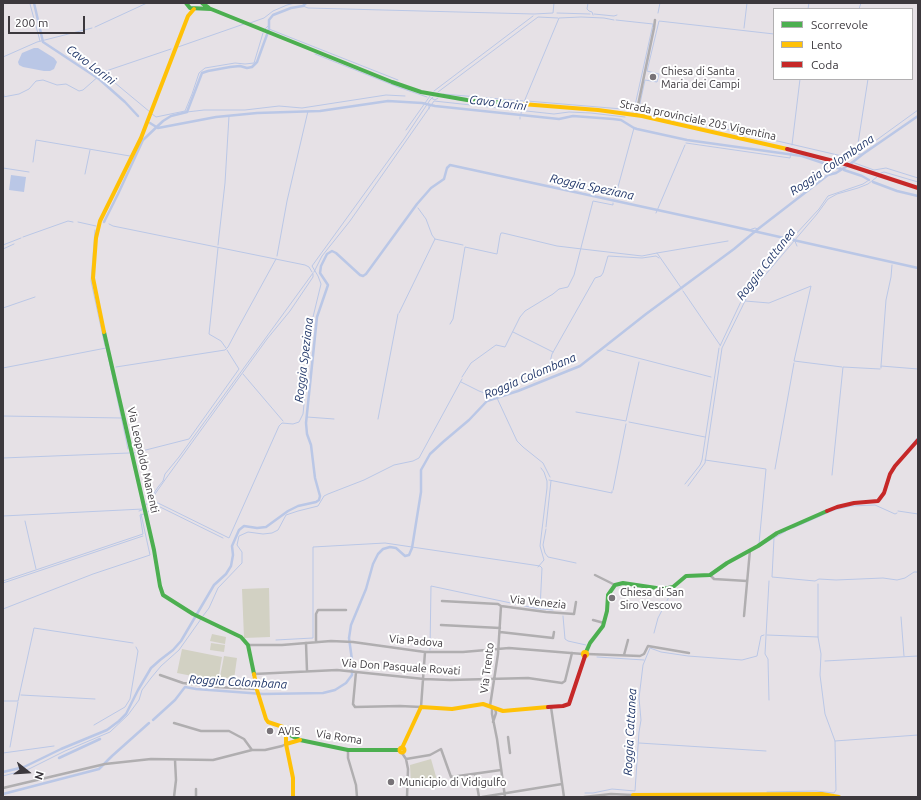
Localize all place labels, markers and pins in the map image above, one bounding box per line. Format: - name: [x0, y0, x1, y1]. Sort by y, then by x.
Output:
- place label: Chiesa di Santa Maria dei Campi: [661, 64, 740, 90]
- marker: Chiesa di Santa Maria dei Campi: [648, 72, 658, 82]
- place label: Chiesa di San Siro Vescovo: [620, 585, 684, 611]
- marker: Chiesa di San Siro Vescovo: [607, 593, 617, 603]
- place label: AVIS: [278, 724, 300, 738]
- marker: AVIS: [265, 726, 275, 736]
- place label: Municipio di Vidigulfo: [399, 775, 506, 789]
- marker: Municipio di Vidigulfo: [386, 777, 396, 787]

